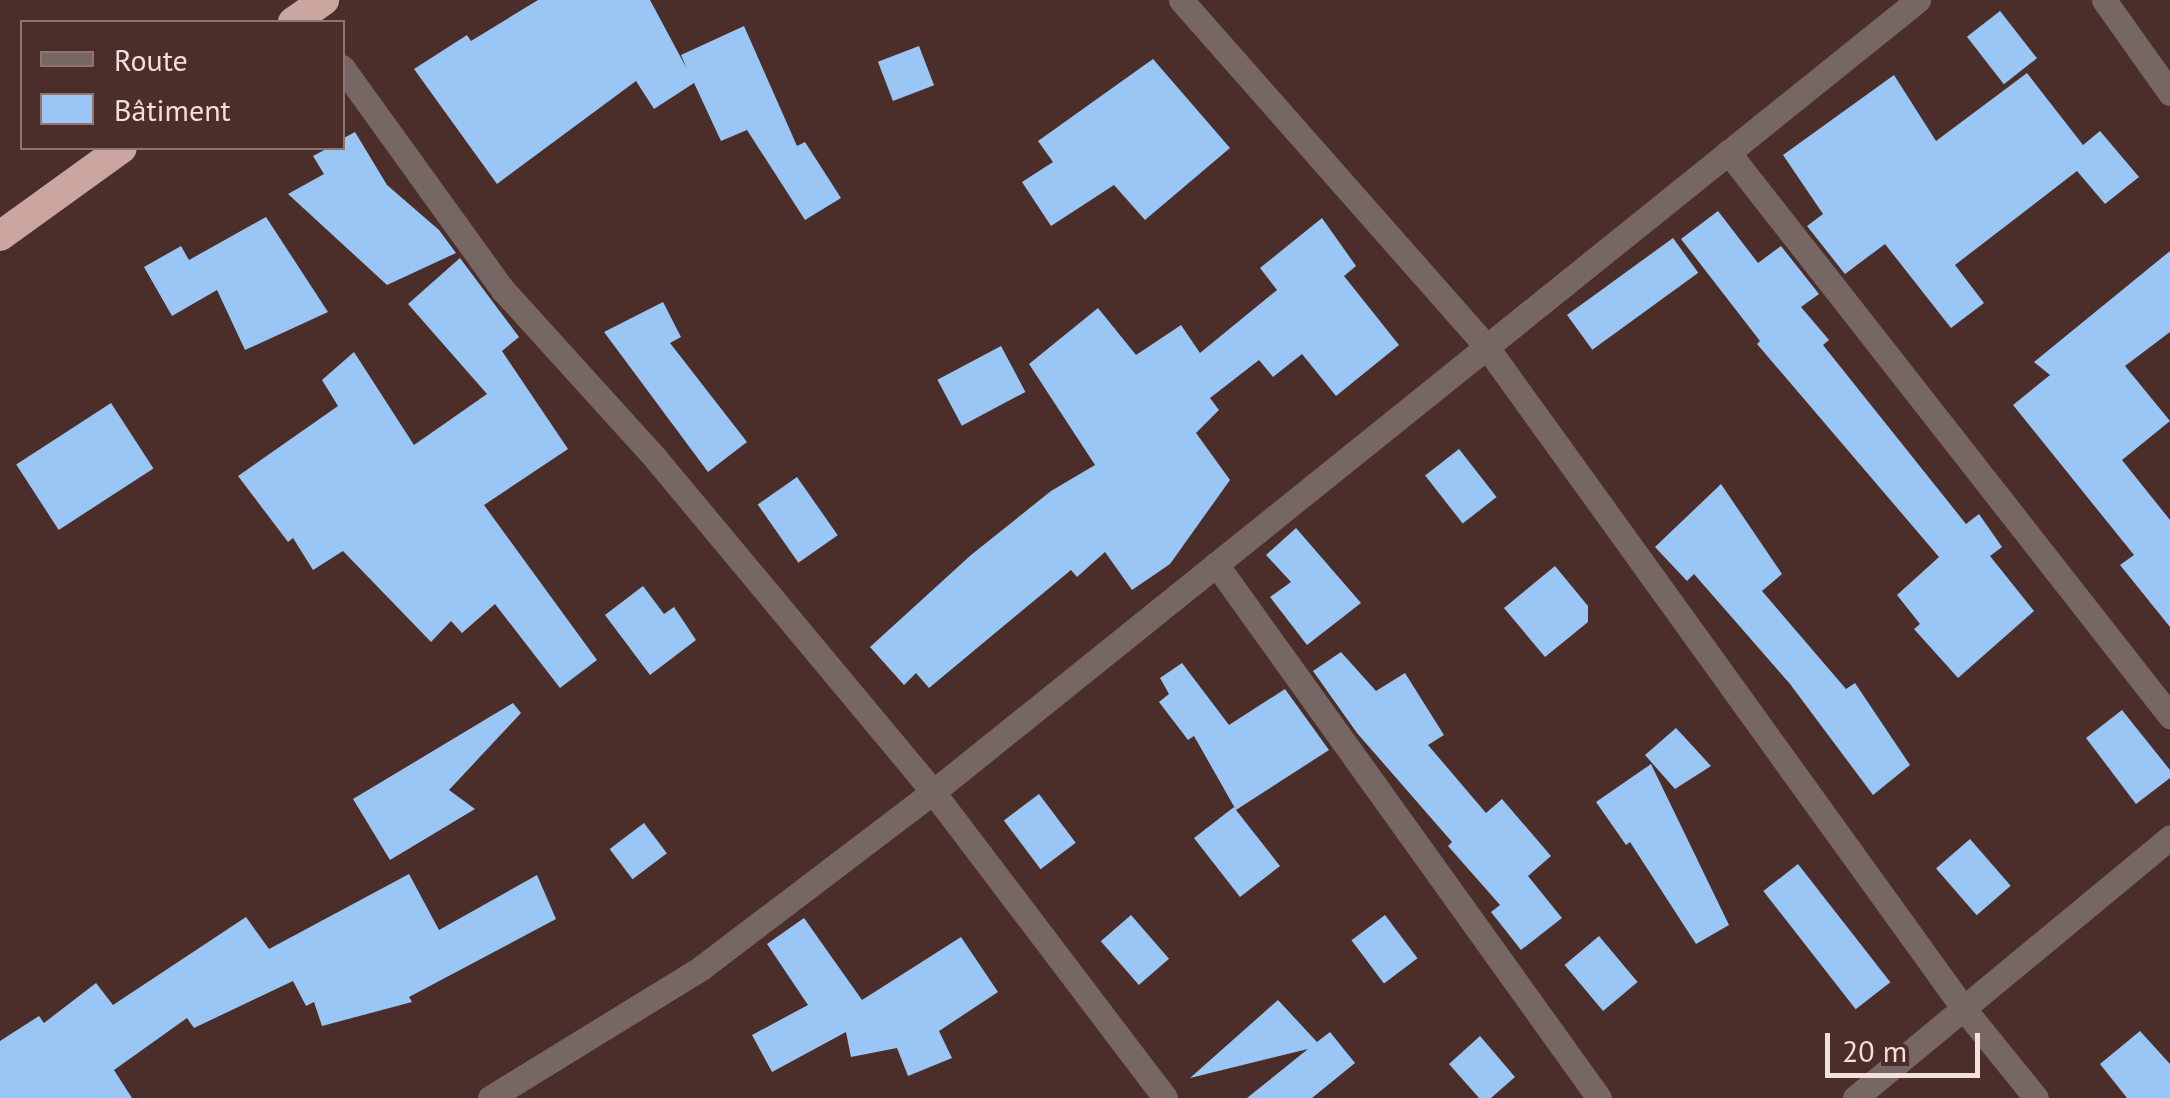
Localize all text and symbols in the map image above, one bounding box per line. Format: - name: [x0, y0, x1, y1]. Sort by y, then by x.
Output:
- legend: [20, 20, 345, 150]
- text: Route: [114, 40, 188, 79]
- text: Bâtiment: [114, 90, 231, 129]
- scale bar: [1830, 1013, 1985, 1075]
- text: 20 m: [1842, 1031, 1907, 1070]

